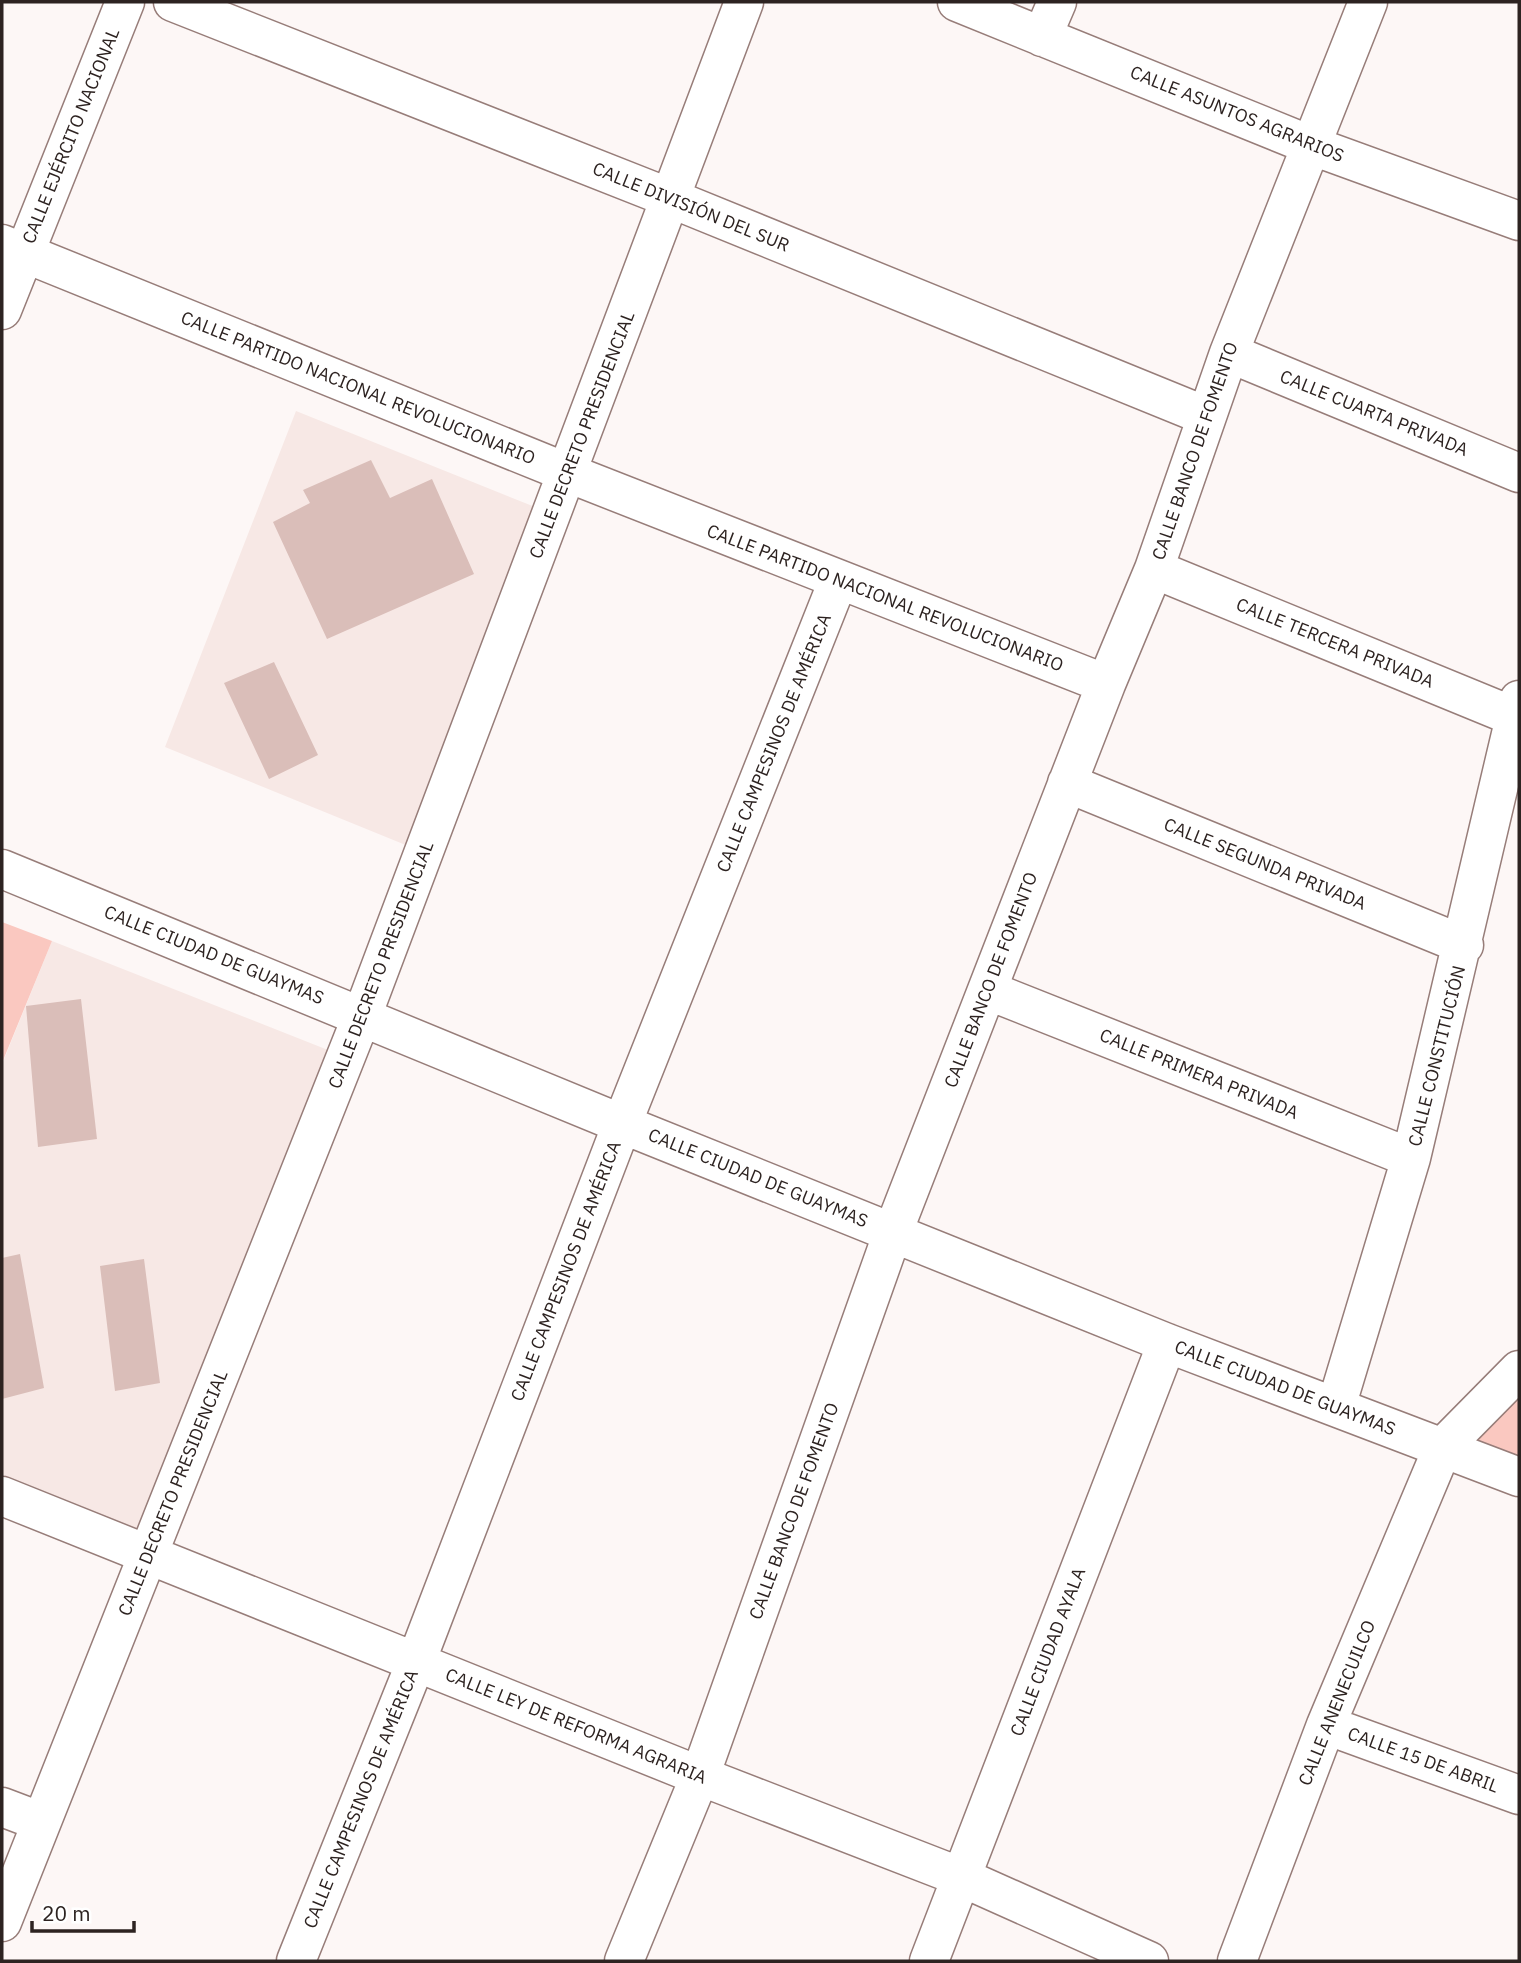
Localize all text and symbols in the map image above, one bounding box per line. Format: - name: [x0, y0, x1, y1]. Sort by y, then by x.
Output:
- street label: CALLE EJÉRCITO NACIONAL: [17, 25, 124, 247]
- street label: CALLE ASUNTOS AGRARIOS: [1127, 60, 1347, 167]
- street label: CALLE DIVISIÓN DEL SUR: [589, 156, 793, 257]
- street label: CALLE PARTIDO NACIONAL REVOLUCIONARIO: [178, 306, 539, 469]
- street label: CALLE DECRETO PRESIDENCIAL: [524, 308, 639, 562]
- street label: CALLE BANCO DE FOMENTO: [1146, 339, 1243, 563]
- street label: CALLE CUARTA PRIVADA: [1277, 364, 1472, 461]
- street label: CALLE PARTIDO NACIONAL REVOLUCIONARIO: [704, 519, 1067, 676]
- street label: CALLE TERCERA PRIVADA: [1233, 592, 1438, 693]
- street label: CALLE CAMPESINOS DE AMÉRICA: [711, 610, 836, 876]
- street label: CALLE SEGUNDA PRIVADA: [1161, 812, 1370, 915]
- street label: CALLE DECRETO PRESIDENCIAL: [323, 838, 438, 1092]
- street label: CALLE BANCO DE FOMENTO: [939, 869, 1042, 1091]
- street label: CALLE CIUDAD DE GUAYMAS: [101, 900, 327, 1009]
- street label: CALLE CONSTITUCIÓN: [1403, 963, 1470, 1149]
- street label: CALLE PRIMERA PRIVADA: [1096, 1023, 1302, 1124]
- street label: CALLE CIUDAD DE GUAYMAS: [645, 1123, 871, 1232]
- street label: CALLE CAMPESINOS DE AMÉRICA: [505, 1137, 626, 1404]
- street label: CALLE CIUDAD DE GUAYMAS: [1171, 1335, 1399, 1440]
- street label: CALLE DECRETO PRESIDENCIAL: [113, 1367, 232, 1619]
- street label: CALLE BANCO DE FOMENTO: [744, 1399, 844, 1622]
- street label: CALLE CIUDAD AYALA: [1005, 1564, 1090, 1739]
- street label: CALLE ANENECUILCO: [1293, 1617, 1380, 1789]
- street label: CALLE LEY DE REFORMA AGRARIA: [442, 1662, 711, 1789]
- street label: CALLE CAMPESINOS DE AMÉRICA: [298, 1666, 423, 1932]
- street label: CALLE 15 DE ABRIL: [1344, 1721, 1502, 1798]
- scale bar: [32, 1890, 133, 1934]
- text: 20 m: [42, 1899, 91, 1927]

